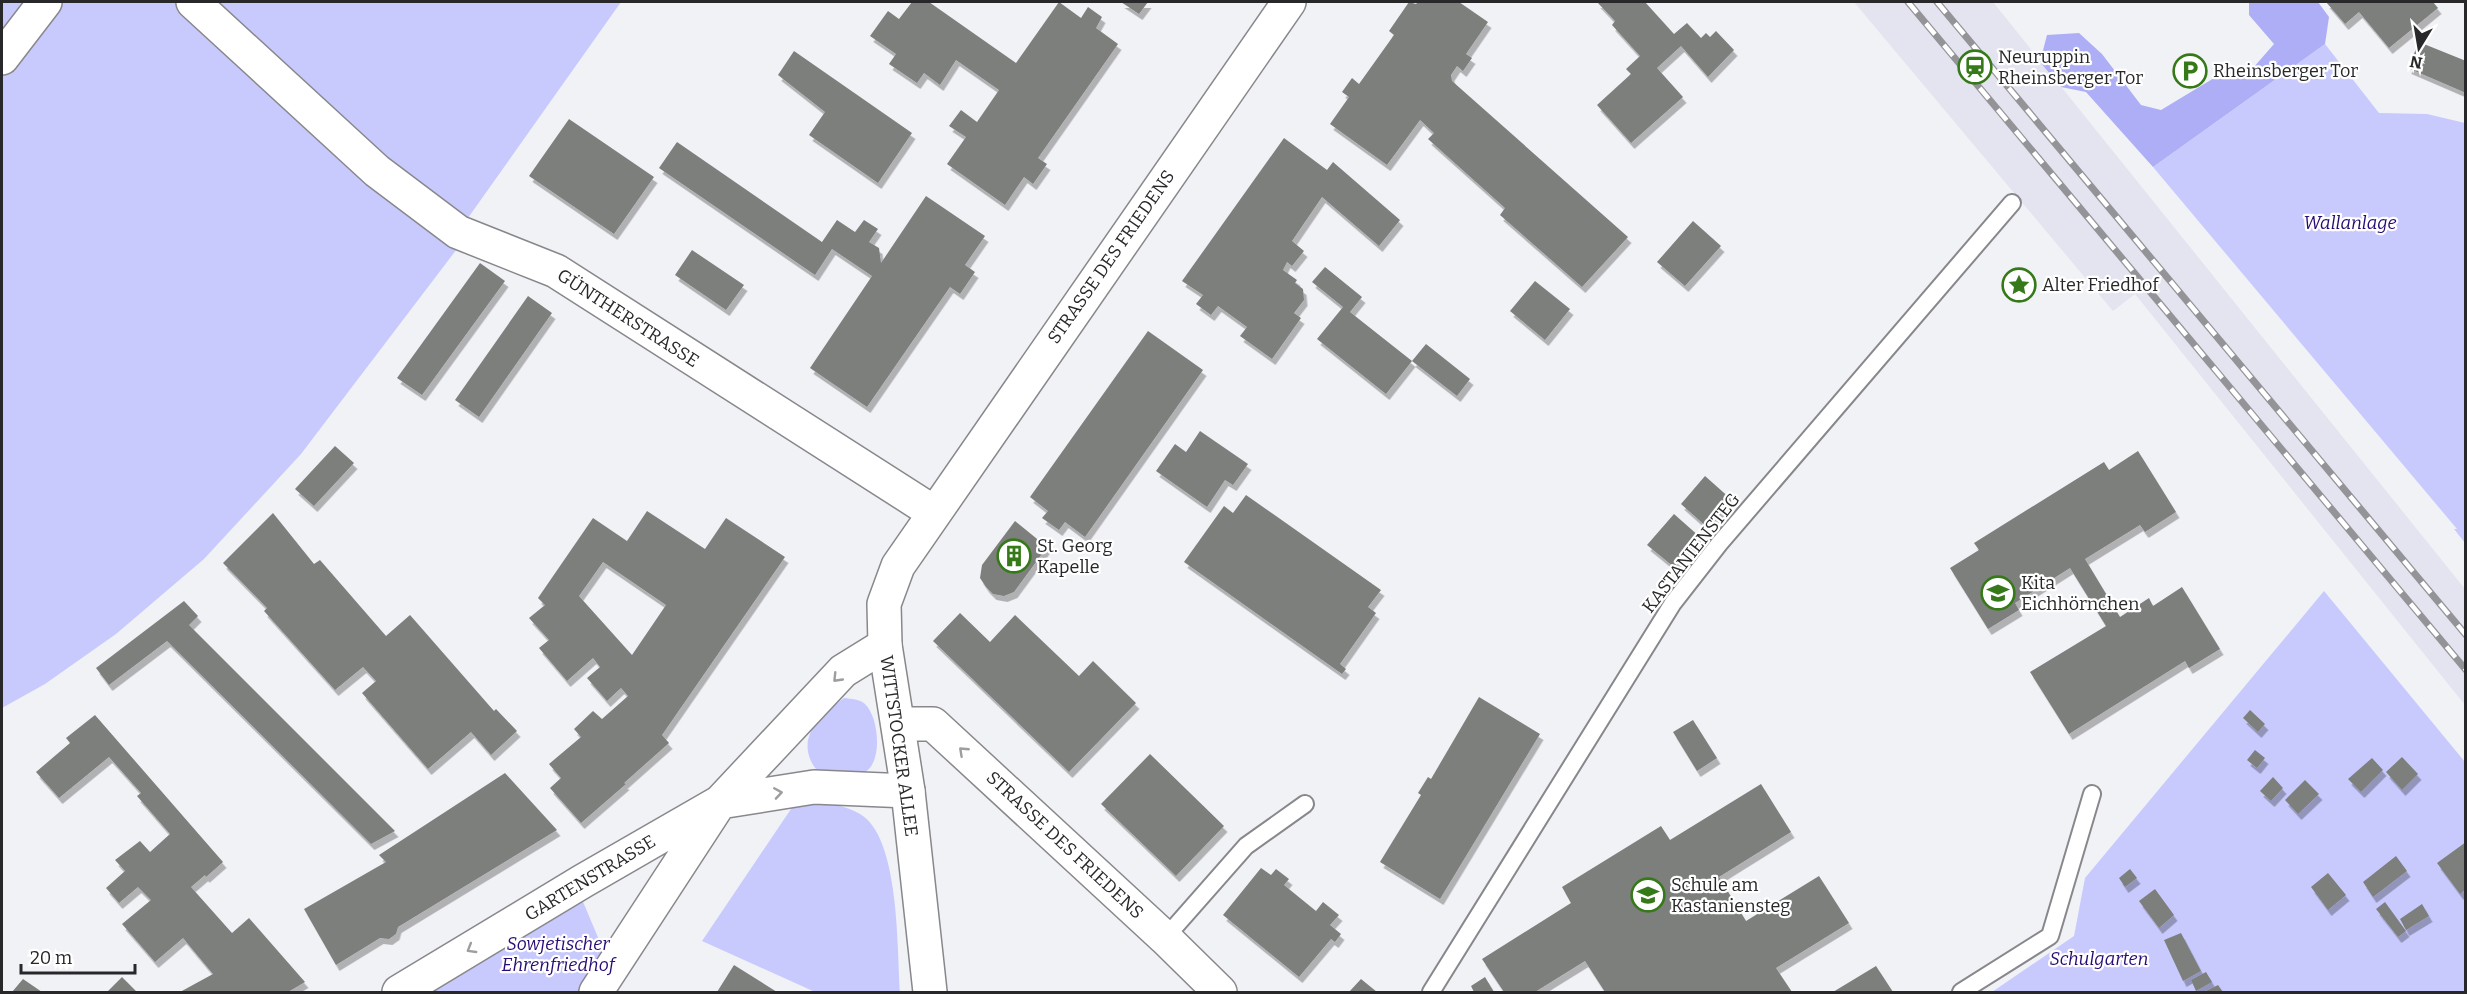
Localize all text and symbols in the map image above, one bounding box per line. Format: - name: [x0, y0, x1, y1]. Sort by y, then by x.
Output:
- north arrow: [2389, 18, 2449, 78]
- place label: Neuruppin Rheinsberger Tor: [1998, 46, 2143, 89]
- station icon: Neuruppin Rheinsberger Tor: [1957, 49, 1993, 85]
- text: N: [2408, 52, 2424, 73]
- parking icon: Rheinsberger Tor: [2172, 53, 2208, 89]
- place label: Rheinsberger Tor: [2213, 60, 2358, 82]
- street label: STRASSE DES FRIEDENS: [1043, 166, 1179, 348]
- park label: Wallanlage: [2303, 212, 2397, 234]
- street label: GÜNTHERSTRASSE: [553, 264, 703, 372]
- place icon: Alter Friedhof: [2001, 267, 2037, 303]
- place label: Alter Friedhof: [2042, 274, 2160, 296]
- street label: KASTANIENSTEG: [1637, 489, 1745, 617]
- place label: St. Georg Kapelle: [1037, 535, 1113, 578]
- building icon: St. Georg Kapelle: [996, 538, 1032, 574]
- place label: Kita Eichhörnchen: [2021, 572, 2140, 615]
- school or university icon: Kita Eichhörnchen: [1980, 575, 2016, 611]
- street label: WITTSTOCKER ALLEE: [875, 654, 923, 838]
- one-way arrow: [833, 672, 844, 682]
- one-way arrow: [959, 747, 970, 758]
- street label: STRASSE DES FRIEDENS: [982, 766, 1148, 924]
- one-way arrow: [773, 787, 782, 799]
- street label: GARTENSTRASSE: [521, 830, 659, 926]
- place label: Schule am Kastaniensteg: [1671, 874, 1790, 917]
- school or university icon: Schule am Kastaniensteg: [1630, 877, 1666, 913]
- park label: Sowjetischer Ehrenfriedhof: [501, 933, 618, 976]
- scale bar: [21, 937, 135, 975]
- one-way arrow: [467, 942, 477, 953]
- text: 20 m: [30, 947, 72, 969]
- park label: Schulgarten: [2049, 948, 2149, 970]

